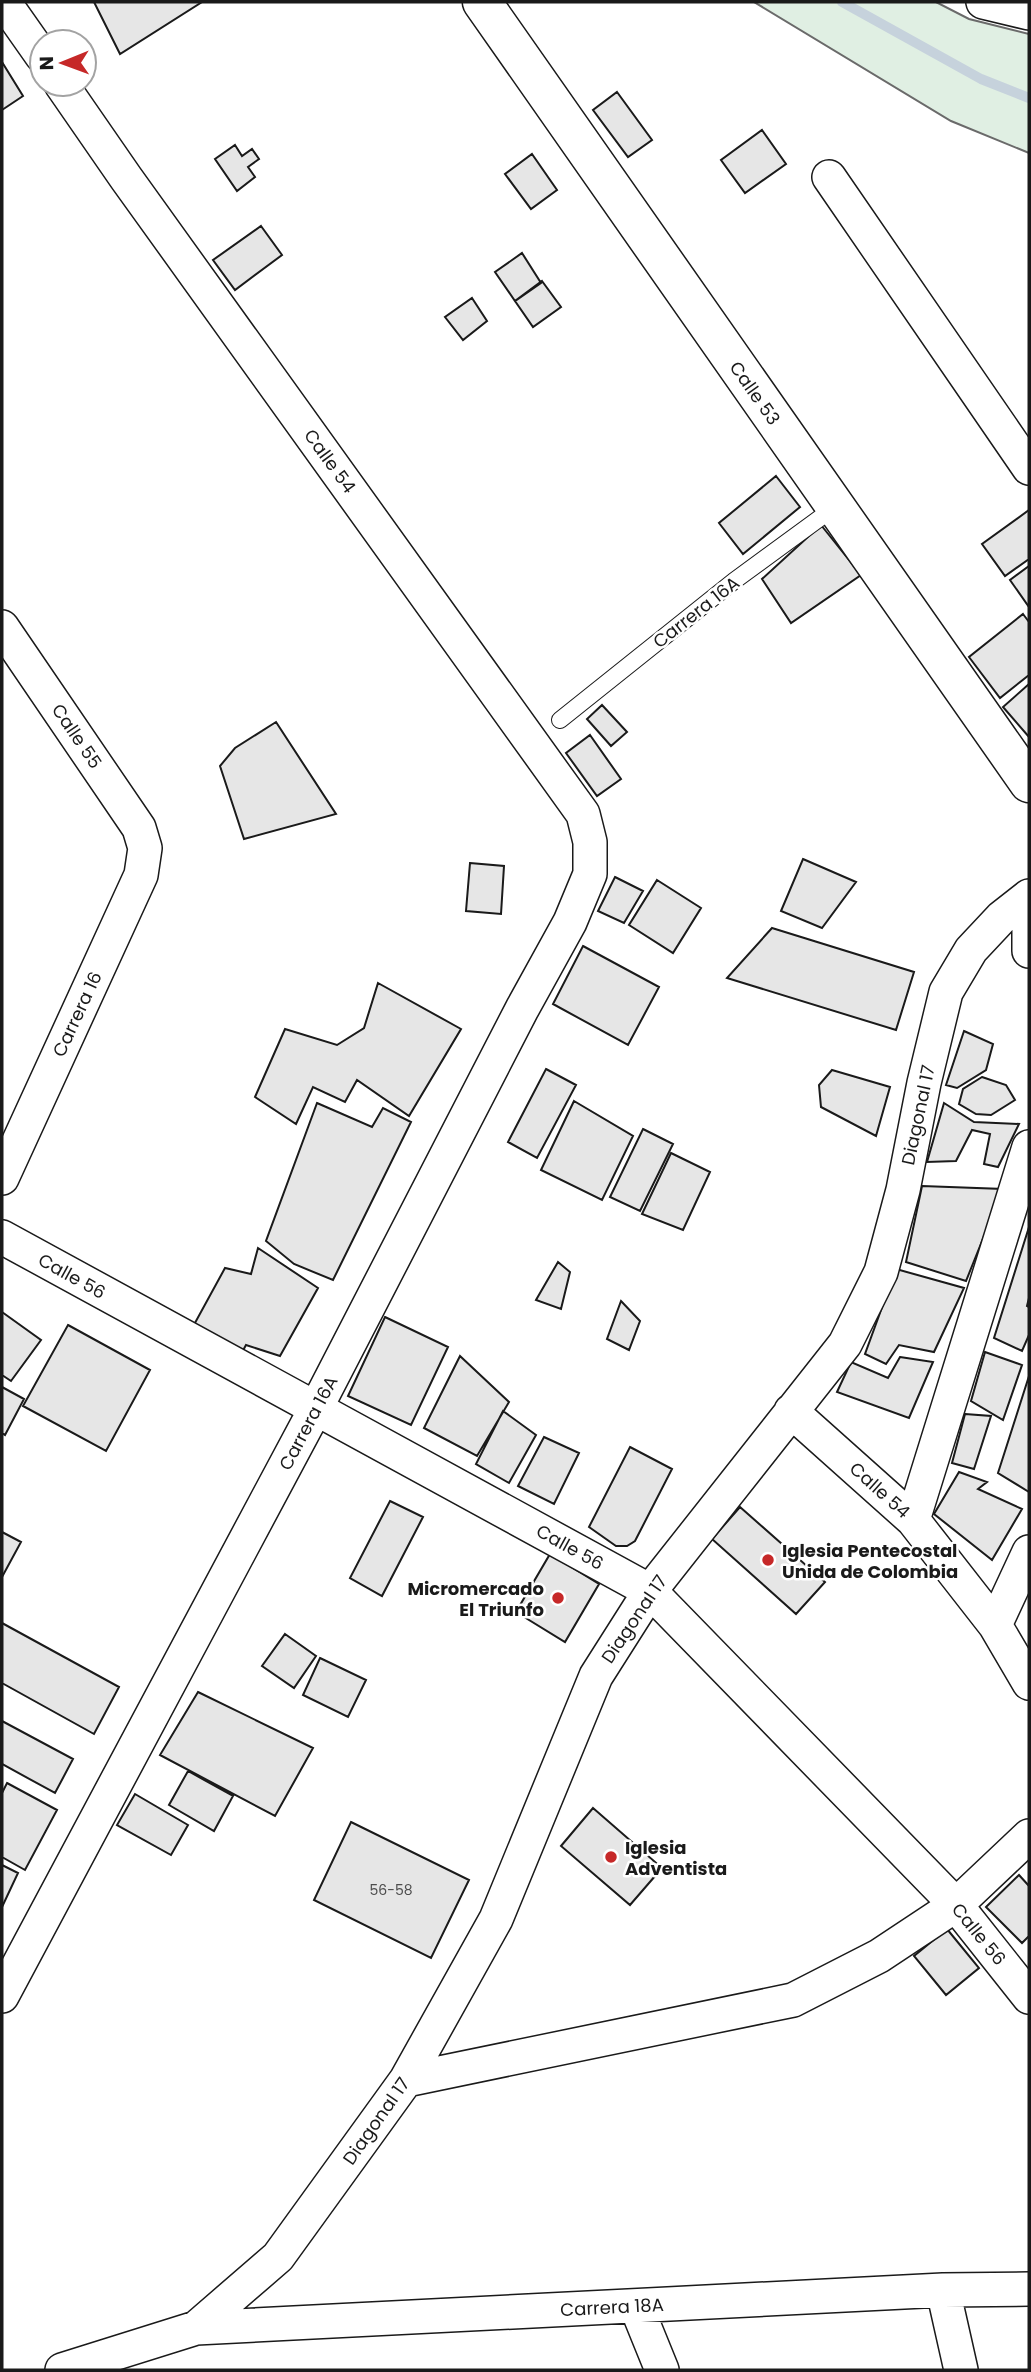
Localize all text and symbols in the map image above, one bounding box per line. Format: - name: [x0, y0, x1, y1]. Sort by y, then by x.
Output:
- north arrow: [28, 28, 98, 98]
- text: N: [33, 56, 60, 71]
- street label: Calle 53: [724, 356, 786, 430]
- street label: Calle 54: [298, 424, 362, 498]
- street label: Carrera 16A: [647, 570, 745, 654]
- street label: Calle 55: [46, 699, 108, 773]
- street label: Carrera 16: [46, 967, 108, 1061]
- street label: Diagonal 17: [895, 1063, 941, 1167]
- street label: Calle 56: [34, 1247, 110, 1305]
- street label: Carrera 16A: [273, 1371, 343, 1475]
- street label: Calle 54: [844, 1456, 916, 1524]
- street label: Calle 56: [532, 1518, 608, 1576]
- place label: Iglesia Pentecostal Unida de Colombia: [782, 1538, 958, 1584]
- marker: Iglesia Pentecostal Unida de Colombia: [760, 1552, 776, 1568]
- street label: Diagonal 17: [595, 1570, 673, 1668]
- place label: Micromercado El Triunfo: [407, 1576, 544, 1622]
- marker: Micromercado El Triunfo: [550, 1590, 566, 1606]
- place label: Iglesia Adventista: [625, 1835, 727, 1881]
- marker: Iglesia Adventista: [603, 1849, 619, 1865]
- house number: 56-58: [369, 1880, 413, 1900]
- street label: Calle 56: [946, 1898, 1012, 1970]
- street label: Diagonal 17: [337, 2072, 415, 2170]
- street label: Carrera 18A: [560, 2292, 664, 2322]

